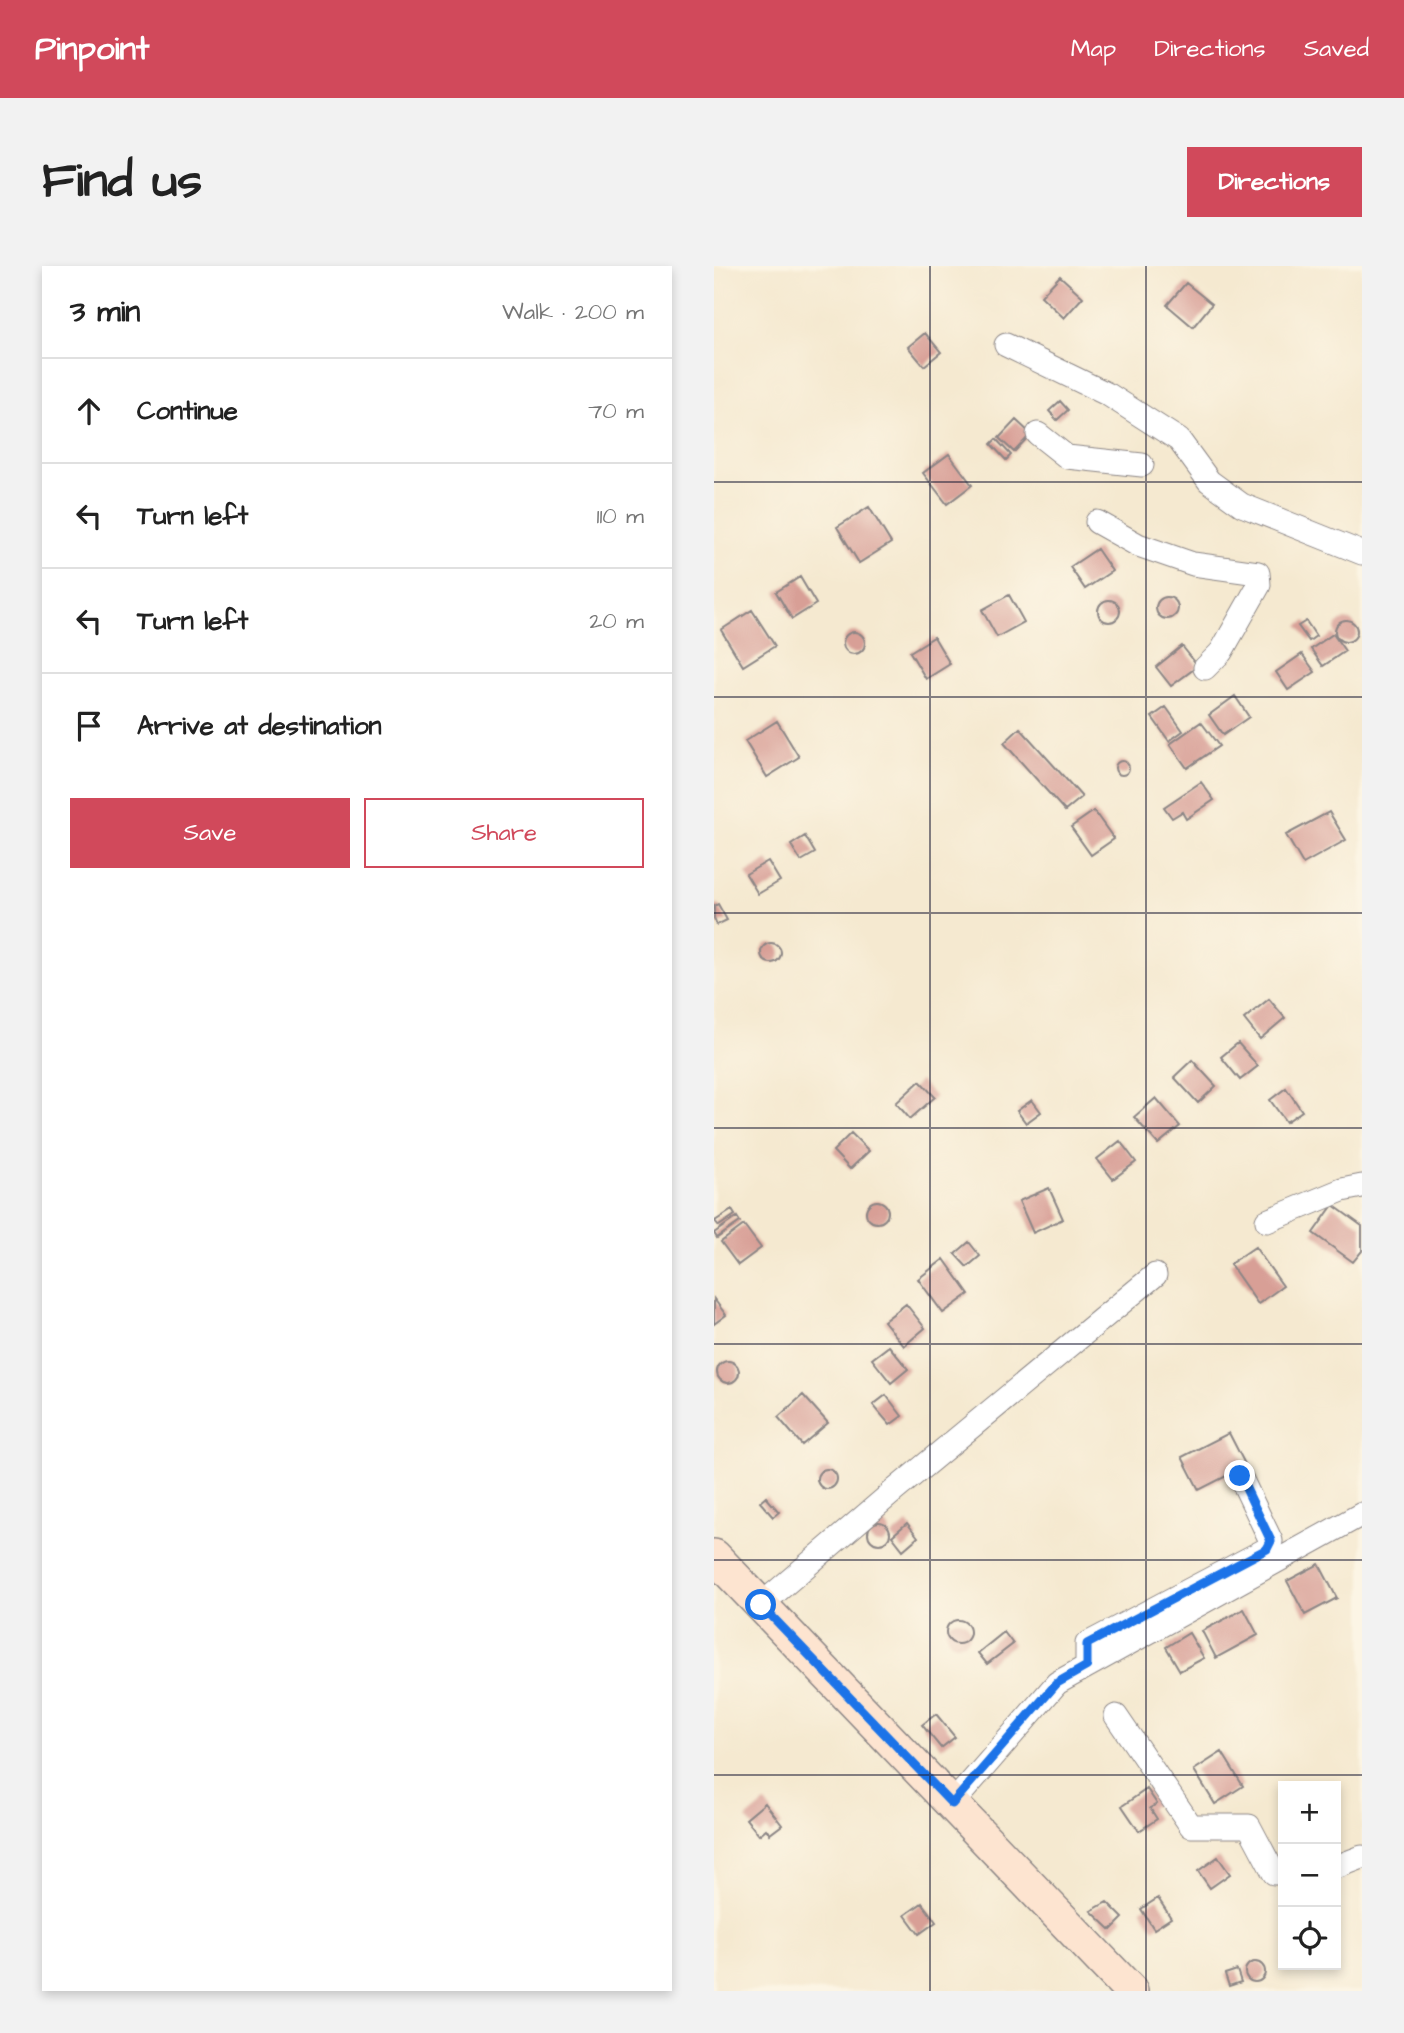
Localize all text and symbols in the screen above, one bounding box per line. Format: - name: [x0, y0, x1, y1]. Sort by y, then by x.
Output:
- text: Pinpoint: [35, 26, 149, 72]
- text: Map: [1071, 32, 1116, 66]
- text: Directions: [1154, 32, 1266, 66]
- text: Saved: [1304, 32, 1369, 66]
- button: Directions: [1187, 147, 1362, 217]
- text: Find us: [42, 148, 202, 216]
- text: 3 min: [70, 291, 140, 333]
- text: Walk · 200 m: [502, 296, 644, 328]
- icon: ahead: [70, 392, 108, 430]
- text: Continue: [137, 393, 238, 429]
- text: 70 m: [588, 395, 644, 427]
- icon: left: [70, 497, 108, 535]
- text: Turn left: [137, 498, 248, 534]
- text: 110 m: [596, 500, 644, 532]
- icon: left: [70, 602, 108, 640]
- text: Turn left: [137, 603, 248, 639]
- text: 20 m: [589, 605, 644, 637]
- icon: arrive: [70, 707, 108, 745]
- text: Arrive at destination: [137, 708, 382, 744]
- button: Save: [70, 798, 350, 868]
- button: Share: [364, 798, 644, 868]
- route end: [1224, 1460, 1255, 1491]
- route start: [745, 1589, 776, 1620]
- map controls: [1278, 1781, 1341, 1970]
- button: +: [1278, 1781, 1341, 1844]
- button: −: [1278, 1844, 1341, 1907]
- button: locate: [1278, 1907, 1341, 1970]

